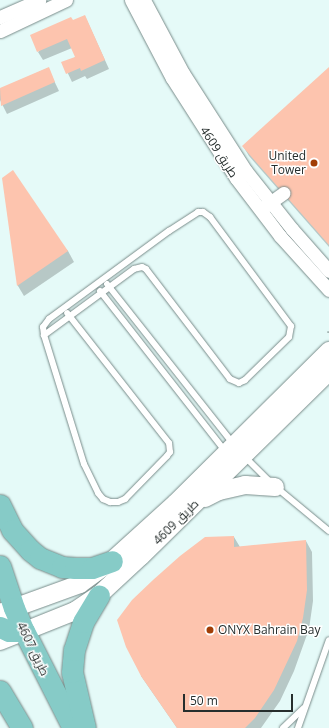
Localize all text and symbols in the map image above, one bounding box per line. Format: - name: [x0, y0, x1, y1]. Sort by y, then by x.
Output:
- street label: طريق 4609: [197, 124, 241, 180]
- place label: United Tower: [269, 149, 306, 177]
- marker: United Tower: [309, 158, 319, 168]
- street label: طريق 4609: [150, 496, 202, 548]
- street label: طريق 4607: [14, 620, 52, 678]
- place label: ONYX Bahrain Bay: [218, 623, 320, 637]
- marker: ONYX Bahrain Bay: [205, 625, 215, 635]
- scale bar: [185, 686, 295, 712]
- text: 50 m: [190, 692, 218, 709]

